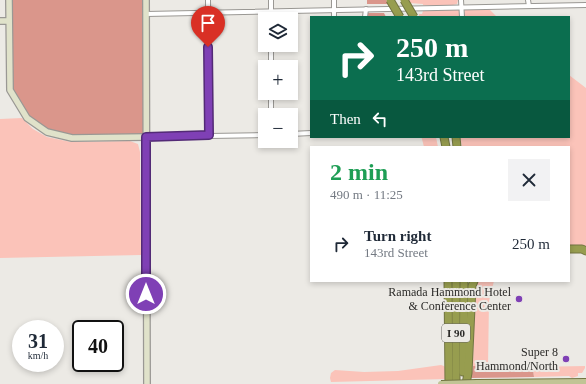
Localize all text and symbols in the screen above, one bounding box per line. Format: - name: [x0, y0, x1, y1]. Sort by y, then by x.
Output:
- pin: [191, 6, 225, 47]
- icon: arrive: [197, 12, 219, 34]
- map controls: [258, 12, 298, 148]
- button: layers: [258, 12, 298, 52]
- icon: right: [330, 32, 382, 84]
- text: 250 m: [396, 32, 468, 63]
- button: +: [258, 60, 298, 100]
- text: 143rd Street: [396, 65, 484, 85]
- button: −: [258, 108, 298, 148]
- icon: left: [369, 108, 391, 130]
- text: Then: [330, 111, 361, 127]
- text: 2 min: [330, 159, 388, 185]
- button: close: [508, 159, 550, 201]
- text: 490 m · 11:25: [330, 187, 403, 202]
- text: Turn right: [364, 228, 431, 244]
- icon: right: [330, 233, 352, 255]
- text: 250 m: [512, 236, 550, 252]
- text: 143rd Street: [364, 245, 428, 260]
- position arrow: [125, 273, 167, 315]
- place label: Ramada Hammond Hotel & Conference Center: [388, 285, 512, 313]
- marker: Ramada Hammond Hotel & Conference Center: [514, 294, 524, 304]
- speed limit sign: 40: [72, 320, 124, 372]
- road number: I 90: [442, 324, 470, 342]
- text: 31: [28, 330, 48, 352]
- place label: Super 8 Hammond/North: [476, 345, 558, 373]
- text: km/h: [28, 350, 48, 361]
- marker: Super 8 Hammond/North: [561, 354, 571, 364]

